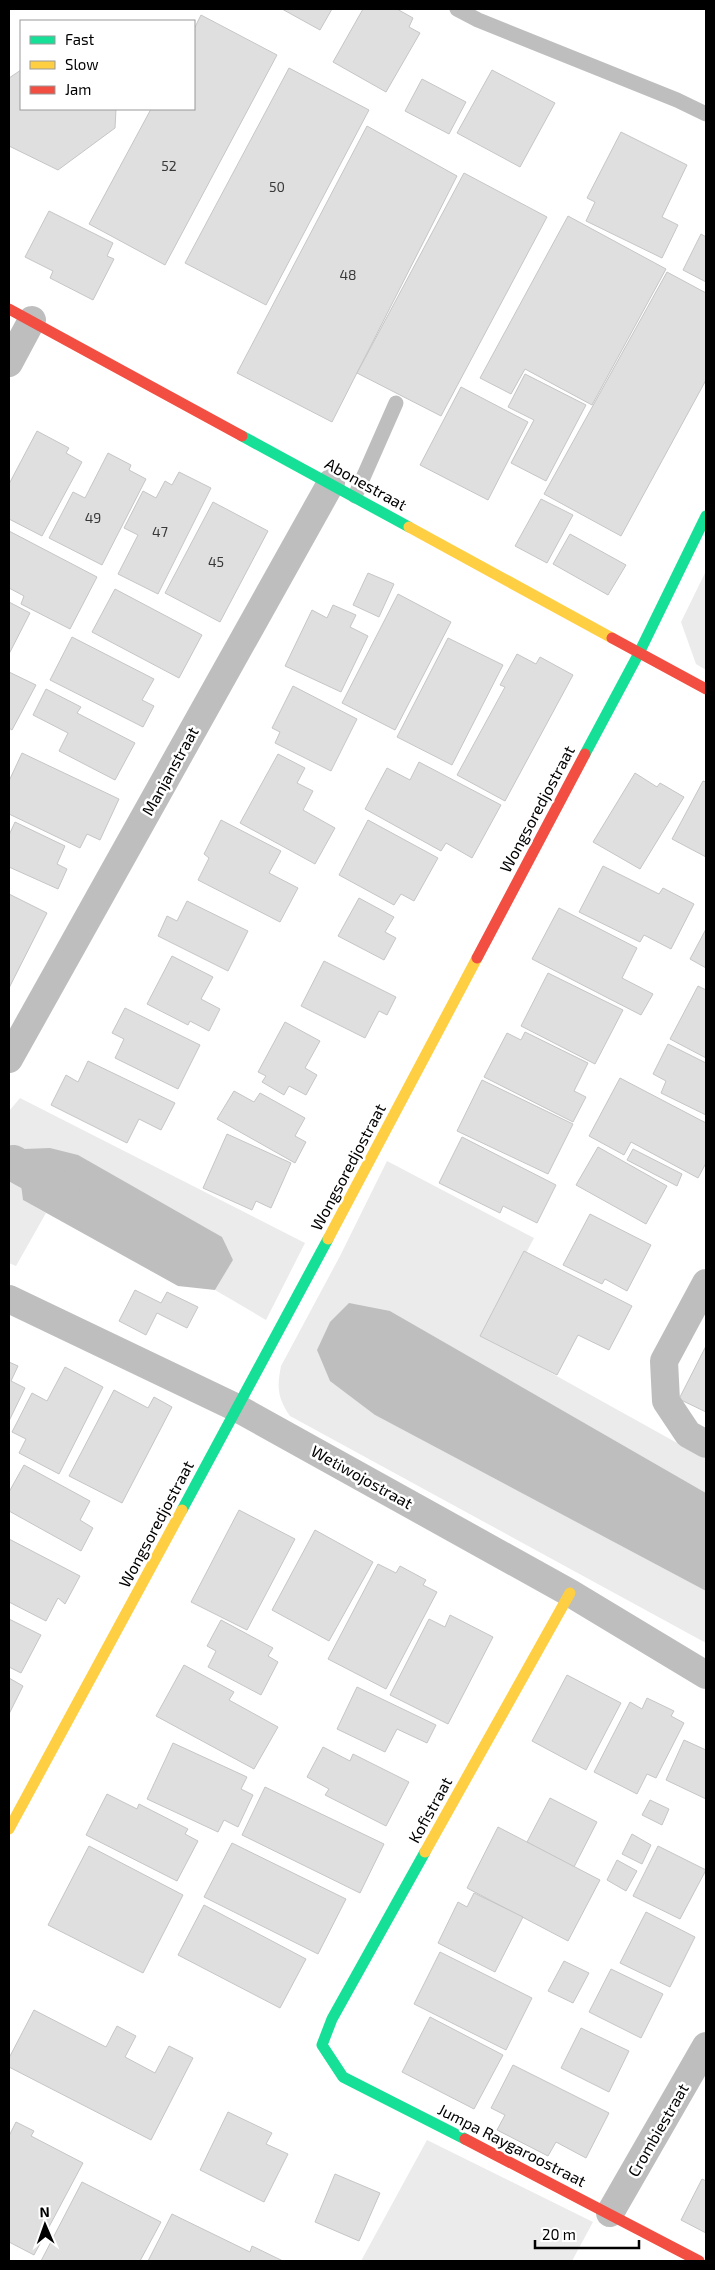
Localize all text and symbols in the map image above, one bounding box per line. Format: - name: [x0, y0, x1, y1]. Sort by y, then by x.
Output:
- legend: [20, 20, 195, 110]
- text: Fast: [65, 30, 95, 48]
- text: Slow: [65, 55, 99, 73]
- text: Jam: [65, 80, 91, 98]
- house number: 52: [161, 157, 177, 174]
- house number: 50: [269, 178, 285, 195]
- house number: 48: [339, 266, 357, 283]
- street label: Abonestraat: [322, 453, 410, 514]
- house number: 49: [85, 509, 101, 526]
- house number: 47: [152, 523, 168, 540]
- house number: 45: [208, 553, 224, 570]
- street label: Manjanstraat: [137, 723, 203, 819]
- street label: Wongsoredjostraat: [495, 742, 579, 876]
- street label: Wongsoredjostraat: [306, 1100, 390, 1234]
- street label: Wetiwojostraat: [308, 1441, 416, 1513]
- street label: Wongsoredjostraat: [114, 1457, 198, 1591]
- street label: Kofistraat: [404, 1774, 455, 1846]
- street label: Crombiestraat: [623, 2080, 692, 2180]
- street label: Jumpa Raygaroostraat: [435, 2099, 589, 2190]
- north arrow: [20, 2200, 70, 2250]
- text: N: [39, 2203, 50, 2220]
- scale bar: [535, 2218, 639, 2250]
- text: 20 m: [542, 2225, 576, 2243]

